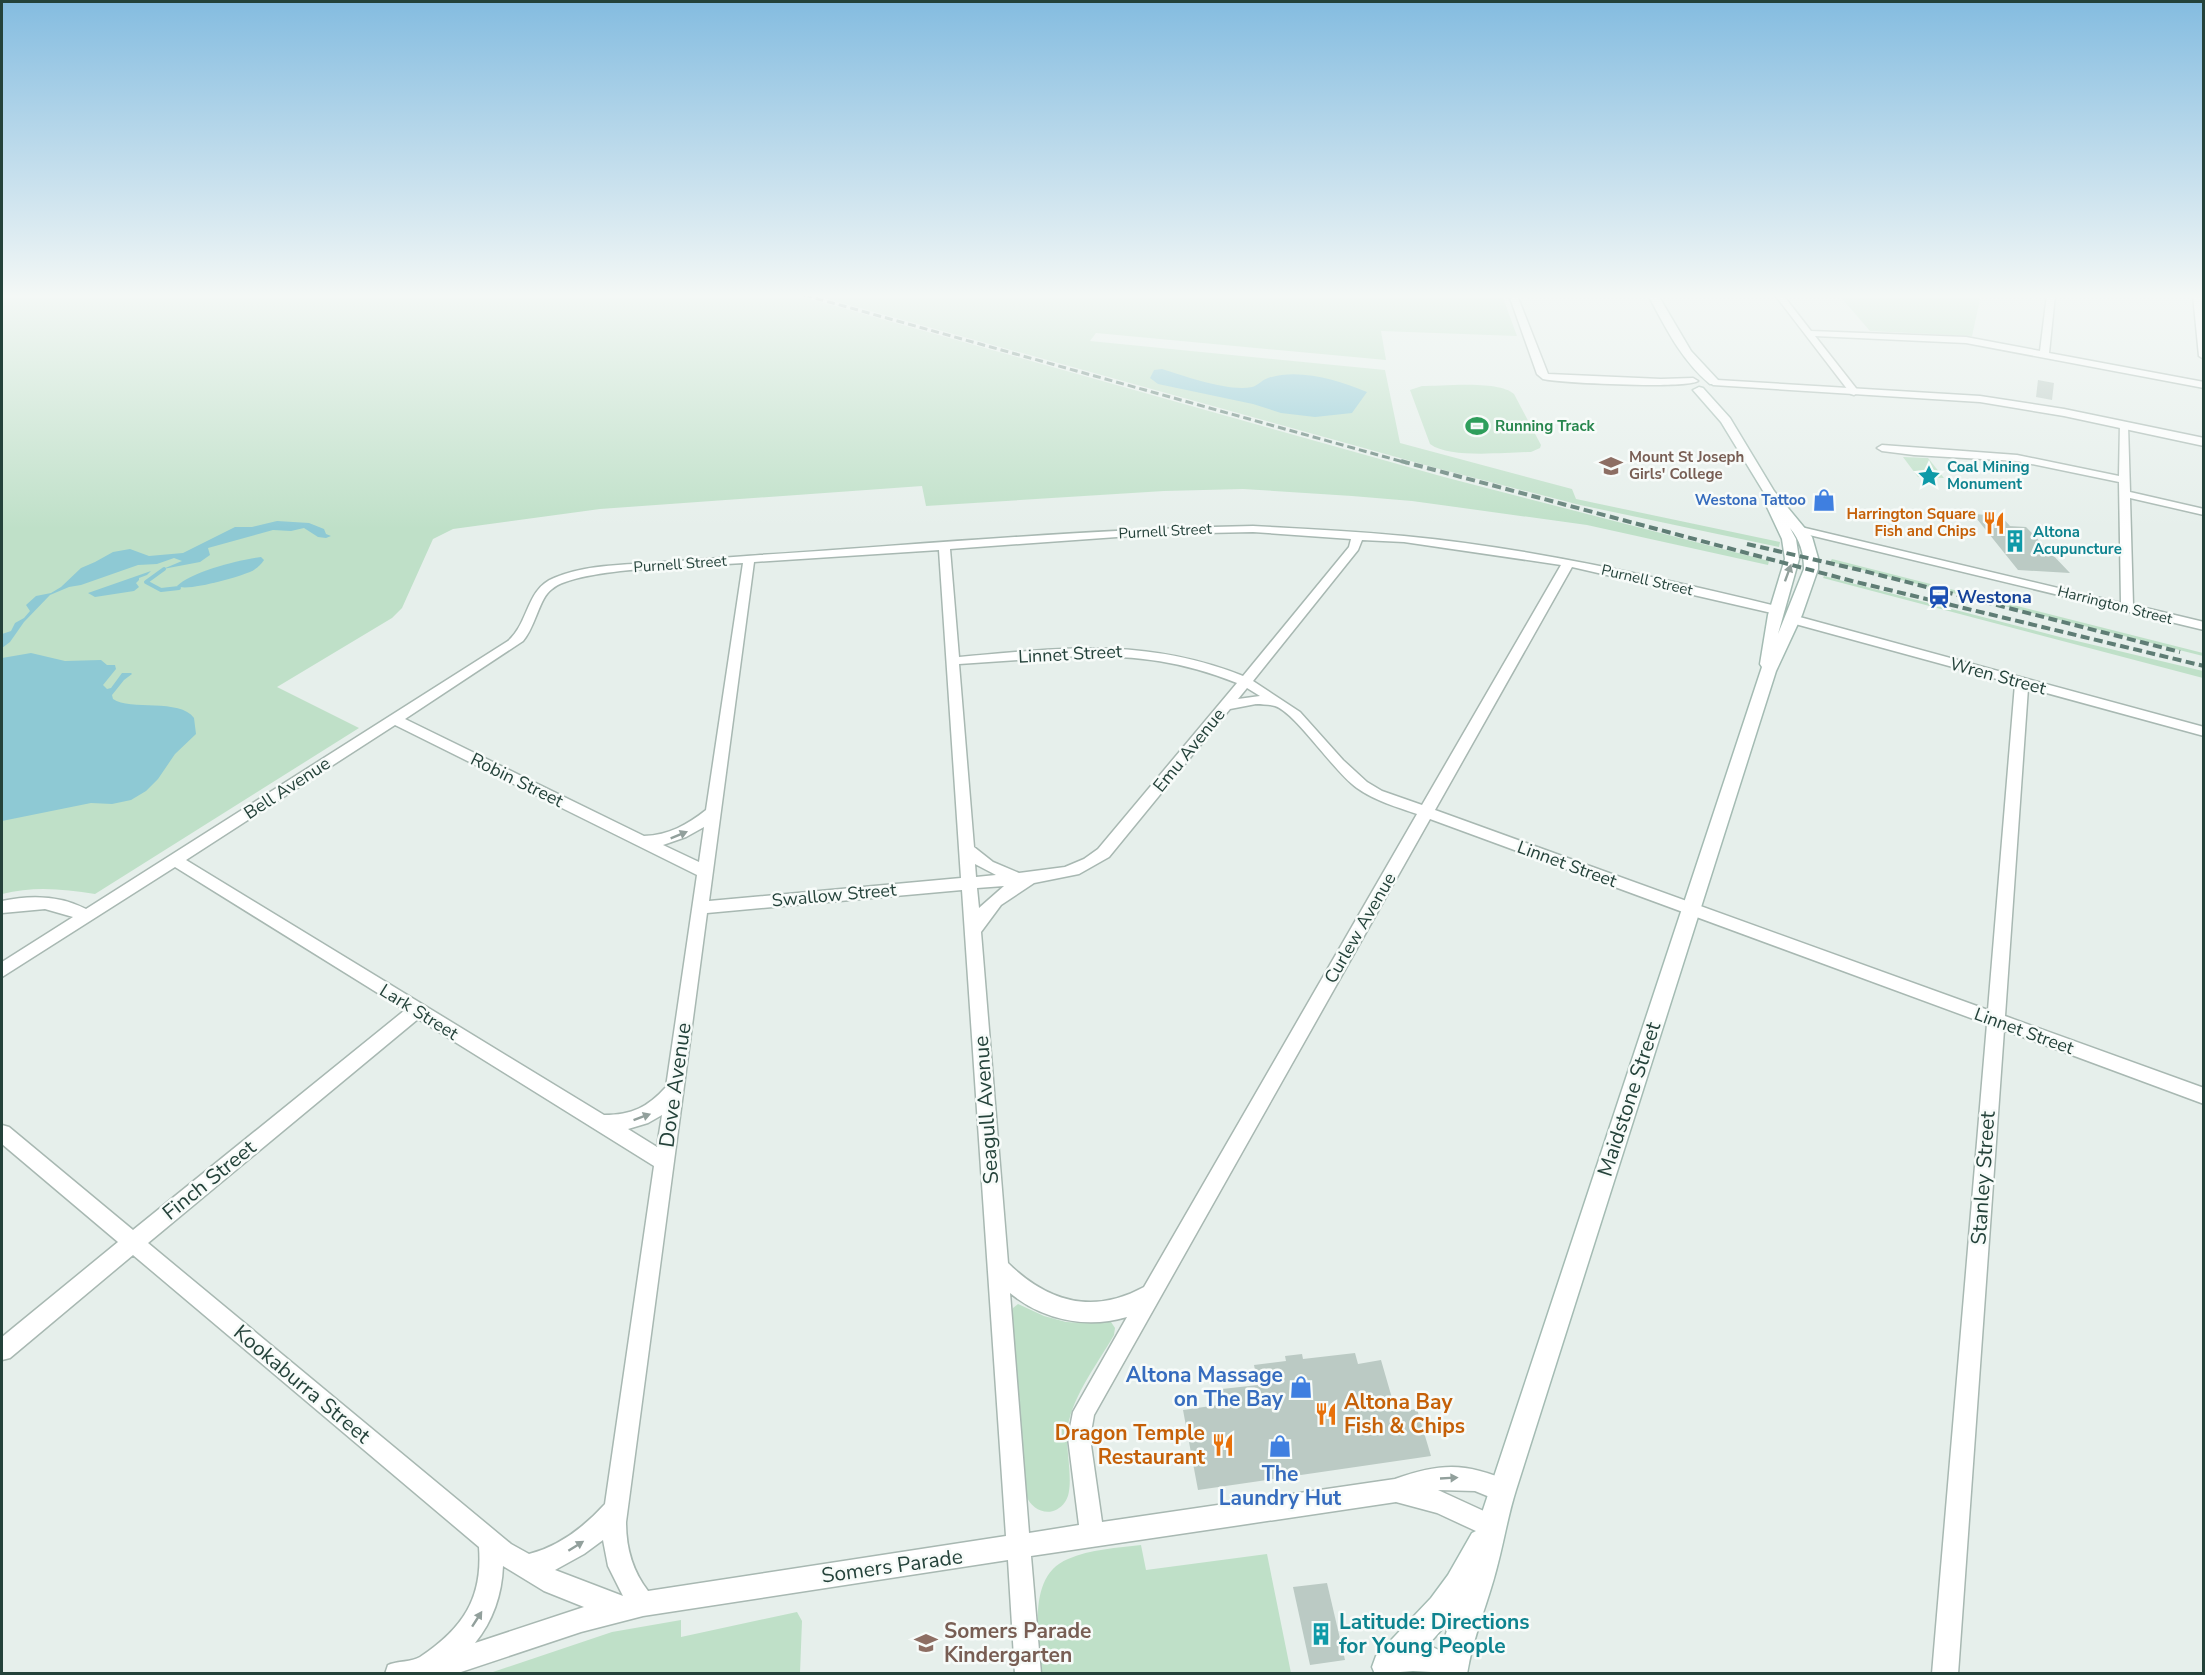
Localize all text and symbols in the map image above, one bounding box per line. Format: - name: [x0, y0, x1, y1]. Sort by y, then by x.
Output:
- sports icon: Running Track: [1464, 413, 1490, 439]
- place label: Running Track: [1495, 416, 1595, 436]
- place label: Mount St Joseph Girls' College: [1629, 447, 1744, 484]
- school or university icon: Mount St Joseph Girls' College: [1598, 453, 1624, 479]
- place label: Coal Mining Monument: [1947, 457, 2030, 494]
- place icon: Coal Mining Monument: [1916, 463, 1942, 489]
- shop icon: Westona Tattoo: [1811, 487, 1837, 513]
- place label: Westona Tattoo: [1695, 490, 1806, 510]
- place label: Harrington Square Fish and Chips: [1846, 504, 1976, 541]
- restaurant icon: Harrington Square Fish and Chips: [1981, 510, 2007, 536]
- street label: Purnell Street: [1118, 519, 1213, 543]
- place label: Altona Acupuncture: [2033, 522, 2122, 559]
- building icon: Altona Acupuncture: [2002, 528, 2028, 554]
- street label: Purnell Street: [633, 551, 728, 577]
- street label: Purnell Street: [1599, 560, 1695, 600]
- one-way arrow: [1783, 564, 1793, 582]
- street label: Harrington Street: [2055, 581, 2175, 629]
- station icon: Westona: [1926, 584, 1952, 610]
- place label: Westona: [1957, 585, 2032, 609]
- street label: Linnet Street: [1017, 639, 1123, 669]
- street label: Wren Street: [1947, 652, 2049, 701]
- street label: Emu Avenue: [1148, 703, 1230, 797]
- street label: Robin Street: [467, 747, 568, 813]
- street label: Bell Avenue: [239, 751, 335, 825]
- one-way arrow: [670, 830, 688, 839]
- street label: Linnet Street: [1514, 835, 1621, 893]
- street label: Curlew Avenue: [1319, 868, 1401, 988]
- street label: Swallow Street: [771, 878, 898, 912]
- street label: Lark Street: [375, 978, 463, 1046]
- street label: Linnet Street: [1971, 1002, 2078, 1060]
- street label: Maidstone Street: [1591, 1018, 1667, 1180]
- street label: Dove Avenue: [652, 1021, 698, 1149]
- street label: Seagull Avenue: [967, 1035, 1005, 1185]
- street label: Stanley Street: [1964, 1110, 2002, 1246]
- one-way arrow: [633, 1112, 651, 1122]
- street label: Finch Street: [156, 1133, 262, 1226]
- street label: Kookaburra Street: [228, 1318, 377, 1450]
- place label: Altona Massage on The Bay: [1126, 1361, 1284, 1413]
- shop icon: Altona Massage on The Bay: [1288, 1374, 1314, 1400]
- place label: Altona Bay Fish & Chips: [1344, 1388, 1465, 1440]
- restaurant icon: Altona Bay Fish & Chips: [1313, 1401, 1339, 1427]
- place label: Dragon Temple Restaurant: [1055, 1419, 1206, 1471]
- restaurant icon: Dragon Temple Restaurant: [1210, 1432, 1236, 1458]
- shop icon: The Laundry Hut: [1267, 1433, 1293, 1459]
- place label: The Laundry Hut: [1219, 1460, 1342, 1512]
- one-way arrow: [1440, 1473, 1459, 1483]
- one-way arrow: [568, 1541, 584, 1552]
- street label: Somers Parade: [819, 1542, 965, 1590]
- place label: Latitude: Directions for Young People: [1339, 1608, 1530, 1660]
- one-way arrow: [471, 1611, 482, 1627]
- place label: Somers Parade Kindergarten: [944, 1617, 1091, 1669]
- building icon: Latitude: Directions for Young People: [1308, 1621, 1334, 1647]
- school or university icon: Somers Parade Kindergarten: [913, 1630, 939, 1656]

